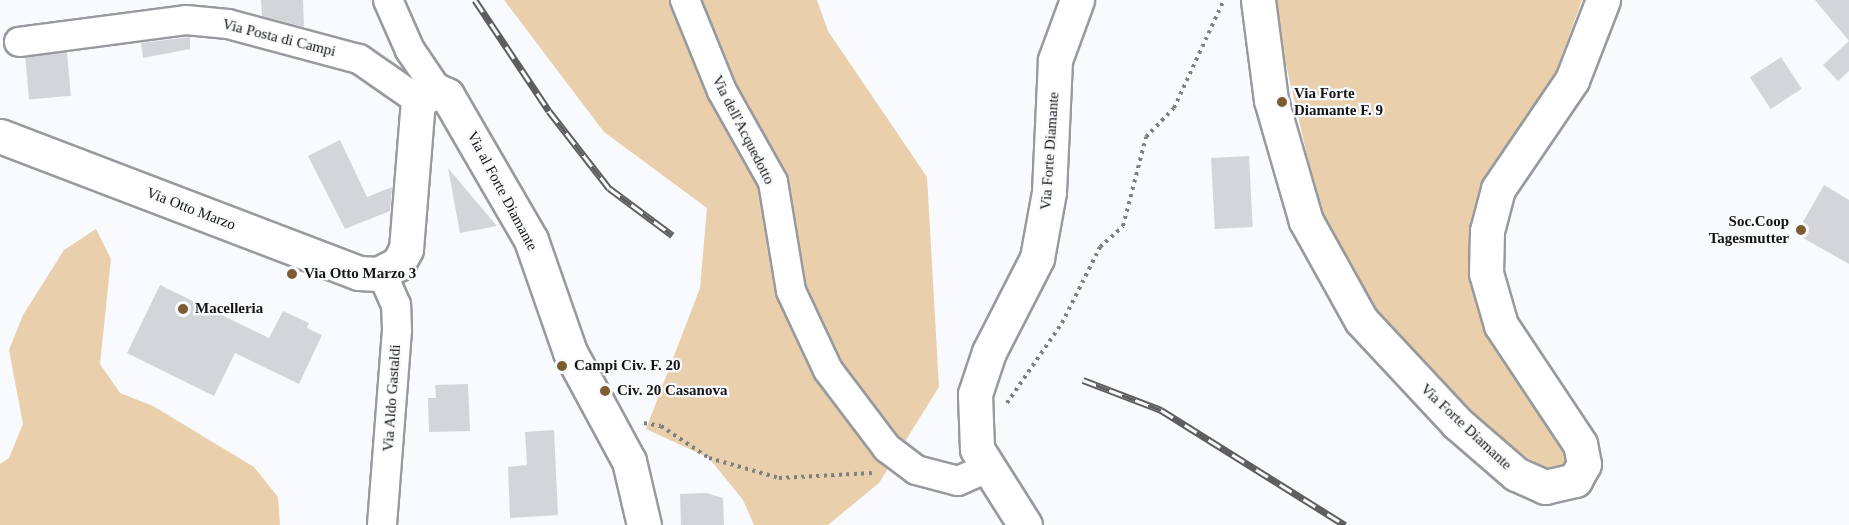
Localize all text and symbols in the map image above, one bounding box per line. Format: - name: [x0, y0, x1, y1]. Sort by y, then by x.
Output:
- street label: Via Posta di Campi: [220, 15, 338, 61]
- street label: Via dell'Acquedotto: [708, 73, 778, 187]
- place label: Via Forte Diamante F. 9: [1294, 84, 1383, 119]
- street label: Via Forte Diamante: [1037, 91, 1063, 211]
- marker: Via Forte Diamante F. 9: [1275, 95, 1289, 109]
- street label: Via al Forte Diamante: [463, 128, 541, 254]
- street label: Via Otto Marzo: [144, 184, 238, 234]
- place label: Soc.Coop Tagesmutter: [1709, 212, 1789, 247]
- marker: Soc.Coop Tagesmutter: [1794, 223, 1808, 237]
- place label: Via Otto Marzo 3: [304, 265, 416, 283]
- marker: Via Otto Marzo 3: [285, 267, 299, 281]
- place label: Macelleria: [195, 300, 263, 318]
- marker: Macelleria: [176, 302, 190, 316]
- street label: Via Aldo Gastaldi: [379, 343, 405, 453]
- place label: Campi Civ. F. 20: [574, 357, 681, 375]
- marker: Campi Civ. F. 20: [555, 359, 569, 373]
- street label: Via Forte Diamante: [1417, 380, 1515, 474]
- place label: Civ. 20 Casanova: [617, 382, 727, 400]
- marker: Civ. 20 Casanova: [598, 384, 612, 398]

